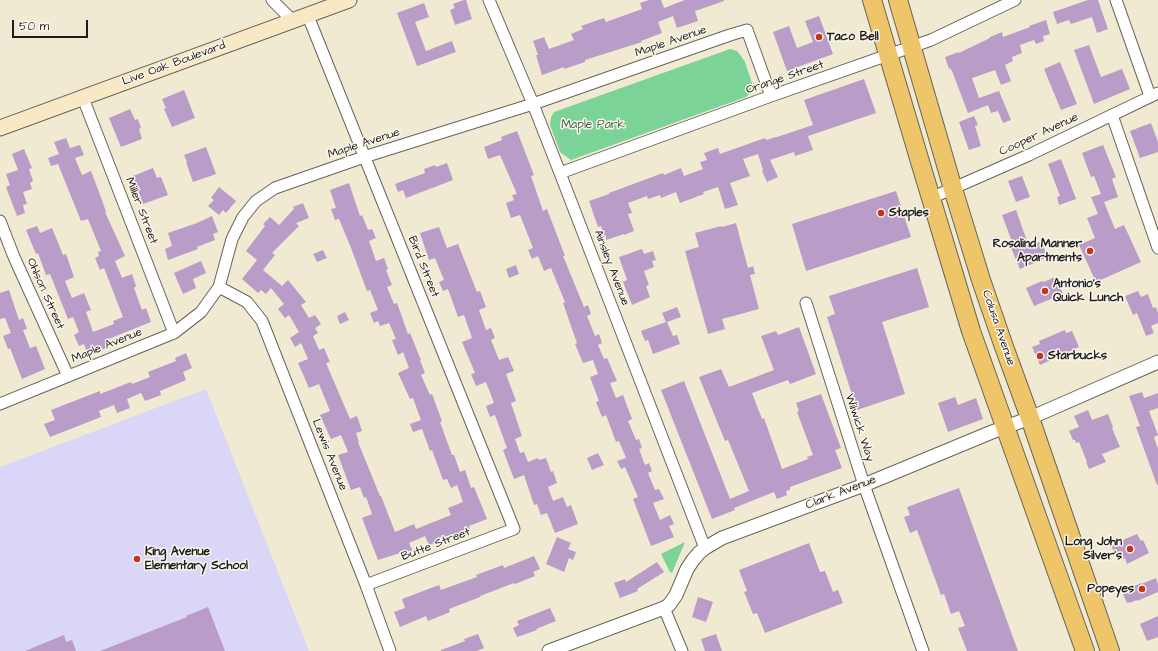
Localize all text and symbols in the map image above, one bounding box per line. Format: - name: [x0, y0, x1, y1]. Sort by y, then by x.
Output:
- scale bar: [14, 12, 90, 38]
- text: 50 m: [19, 18, 49, 35]
- street label: Maple Avenue: [633, 23, 709, 61]
- place label: Taco Bell: [827, 30, 879, 44]
- marker: Taco Bell: [814, 32, 824, 42]
- street label: Live Oak Boulevard: [120, 39, 228, 89]
- street label: Orange Street: [744, 58, 826, 98]
- street label: Cooper Avenue: [997, 110, 1081, 160]
- park label: Maple Park: [561, 118, 625, 132]
- street label: Maple Avenue: [326, 126, 402, 162]
- street label: Miller Street: [122, 176, 160, 246]
- place label: Staples: [889, 206, 929, 220]
- marker: Staples: [876, 208, 886, 218]
- street label: Ainsley Avenue: [590, 228, 632, 308]
- street label: Bird Street: [404, 234, 442, 300]
- place label: Rosalind Manner Apartments: [993, 237, 1082, 265]
- marker: Rosalind Manner Apartments: [1085, 246, 1095, 256]
- street label: Ohlson Street: [23, 256, 67, 332]
- place label: Antonio's Quick Lunch: [1053, 277, 1123, 305]
- marker: Antonio's Quick Lunch: [1040, 286, 1050, 296]
- street label: Colusa Avenue: [978, 288, 1018, 368]
- street label: Maple Avenue: [70, 325, 144, 367]
- place label: Starbucks: [1048, 349, 1107, 363]
- marker: Starbucks: [1035, 351, 1045, 361]
- street label: Wilwick Way: [841, 392, 877, 464]
- street label: Lewis Avenue: [308, 417, 350, 493]
- street label: Clark Avenue: [804, 473, 878, 513]
- street label: Butte Street: [400, 525, 472, 565]
- place label: Long John Silver's: [1065, 535, 1122, 563]
- marker: Long John Silver's: [1125, 544, 1135, 554]
- place label: King Avenue Elementary School: [145, 545, 248, 573]
- marker: King Avenue Elementary School: [132, 554, 142, 564]
- place label: Popeyes: [1087, 582, 1134, 596]
- marker: Popeyes: [1137, 584, 1147, 594]

